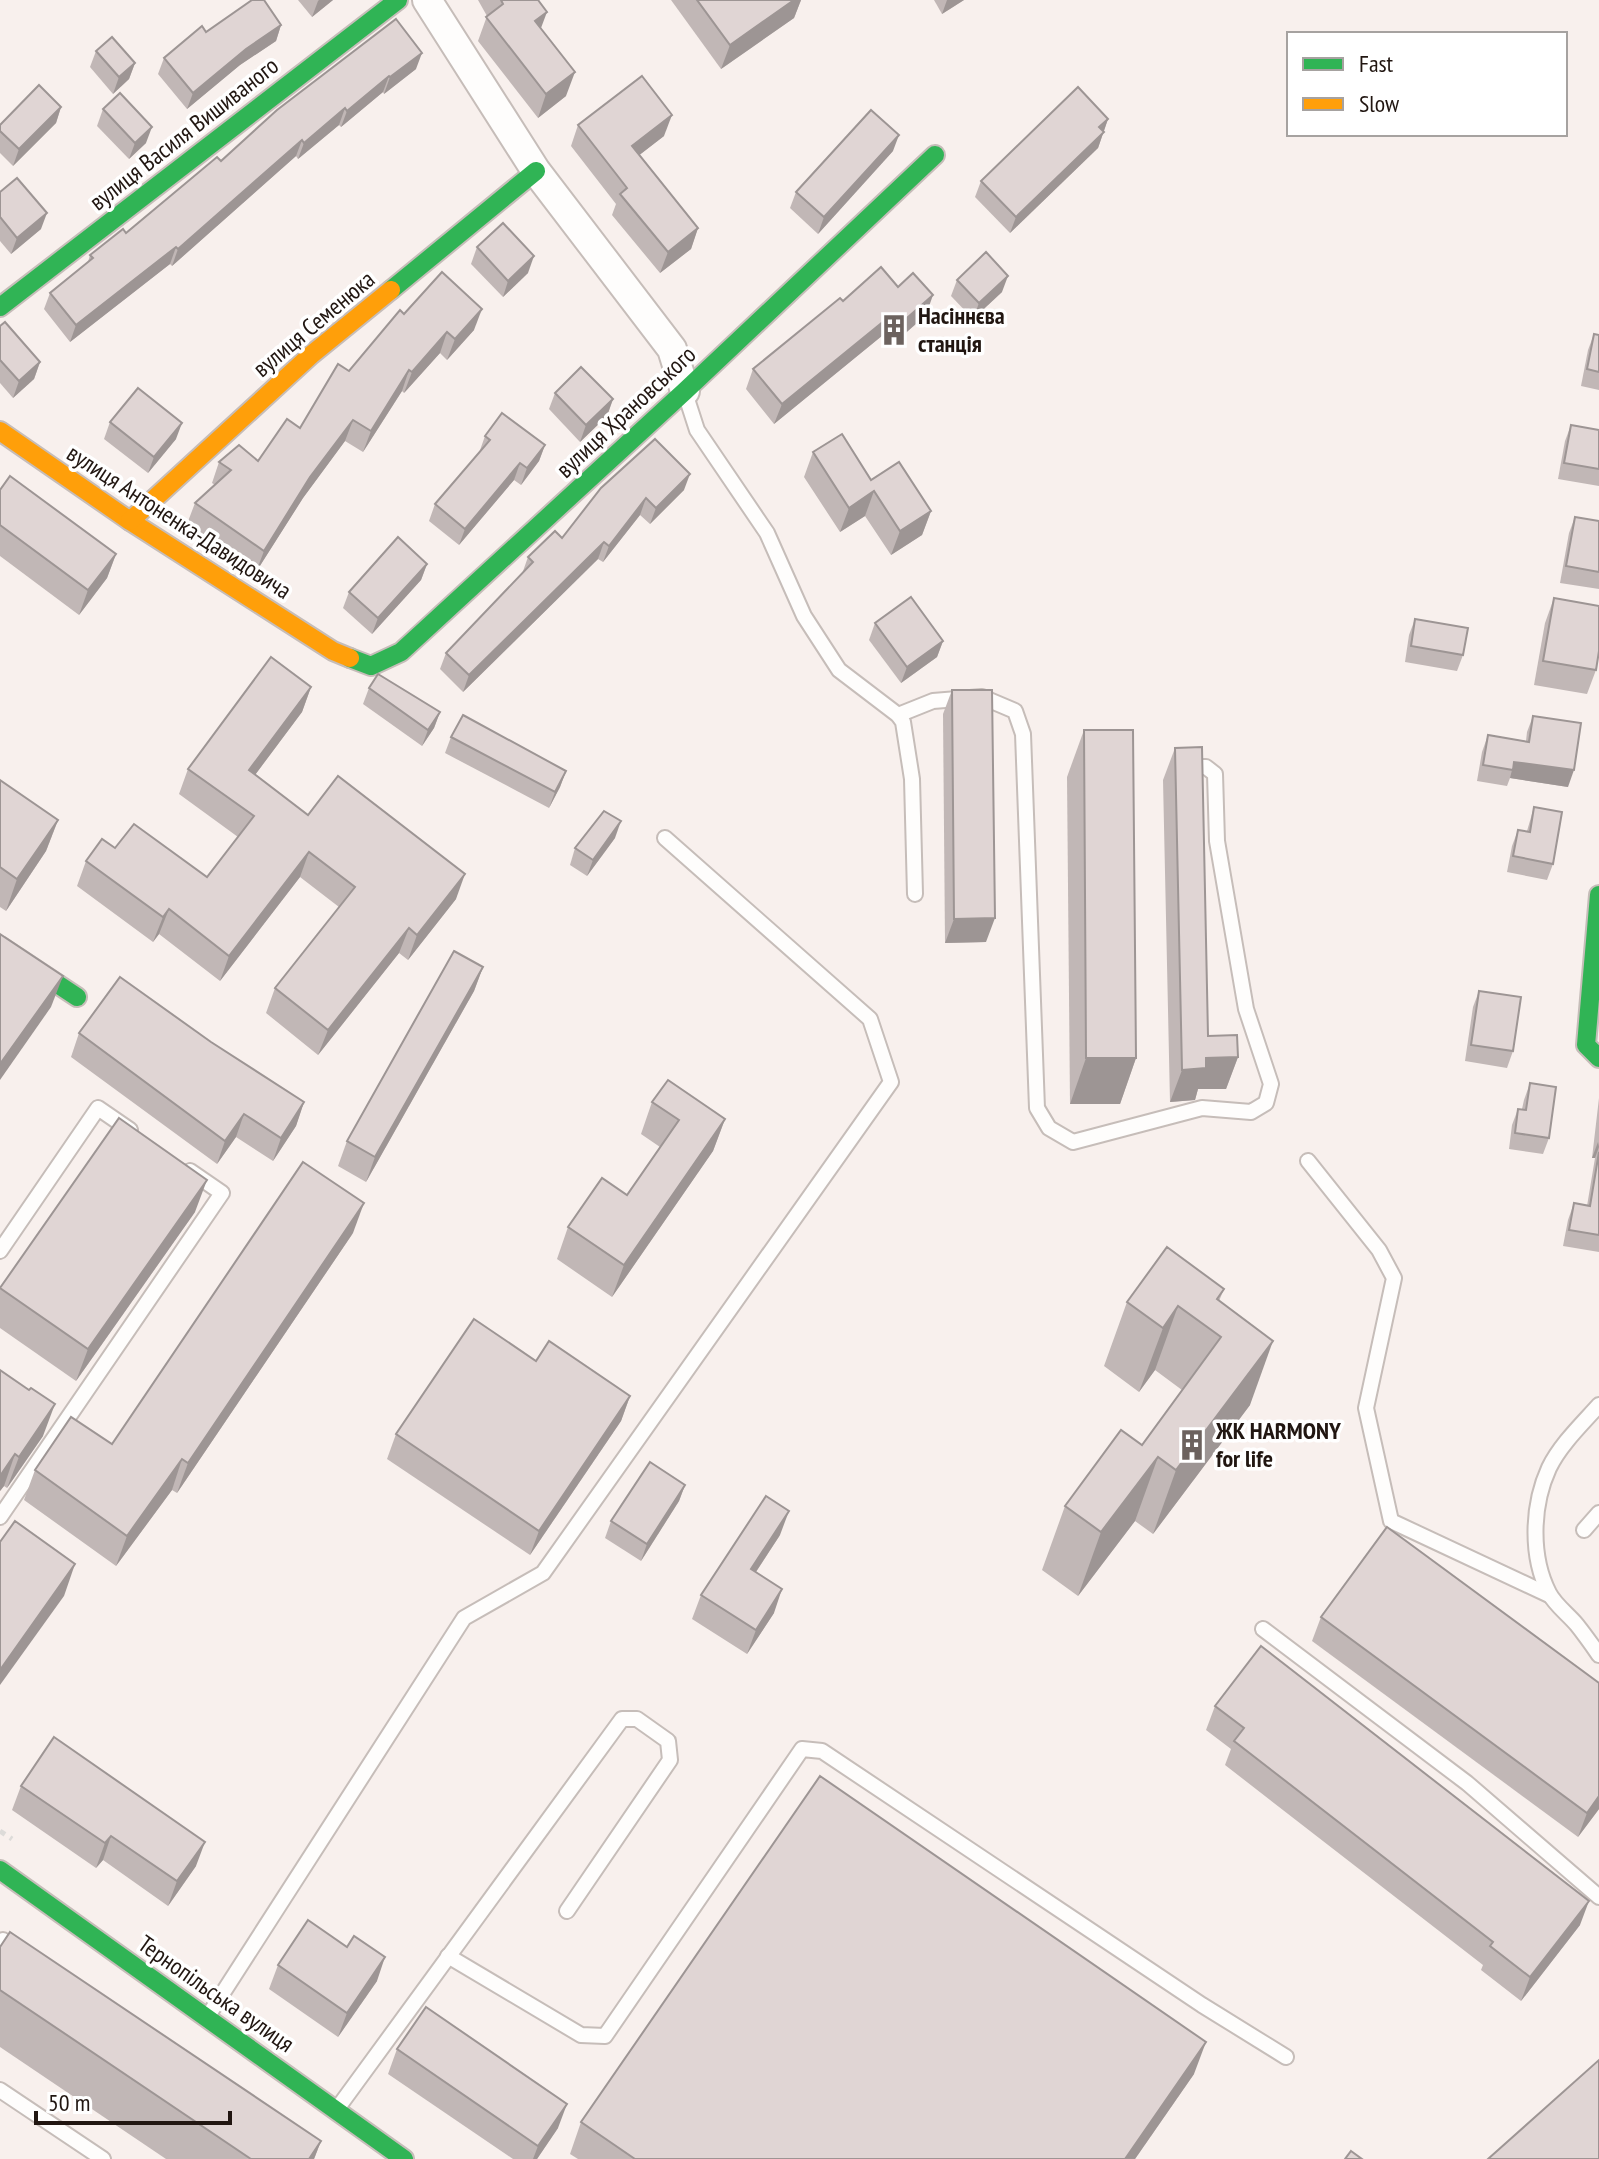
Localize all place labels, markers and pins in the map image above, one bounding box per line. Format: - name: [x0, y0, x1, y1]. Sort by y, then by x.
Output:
- place label: Насіннєва станція: [918, 300, 1005, 359]
- building icon: Насіннєва станція: [877, 313, 911, 347]
- place label: ЖК HARMONY for life: [1215, 1415, 1341, 1474]
- building icon: ЖК HARMONY for life: [1175, 1428, 1209, 1462]

